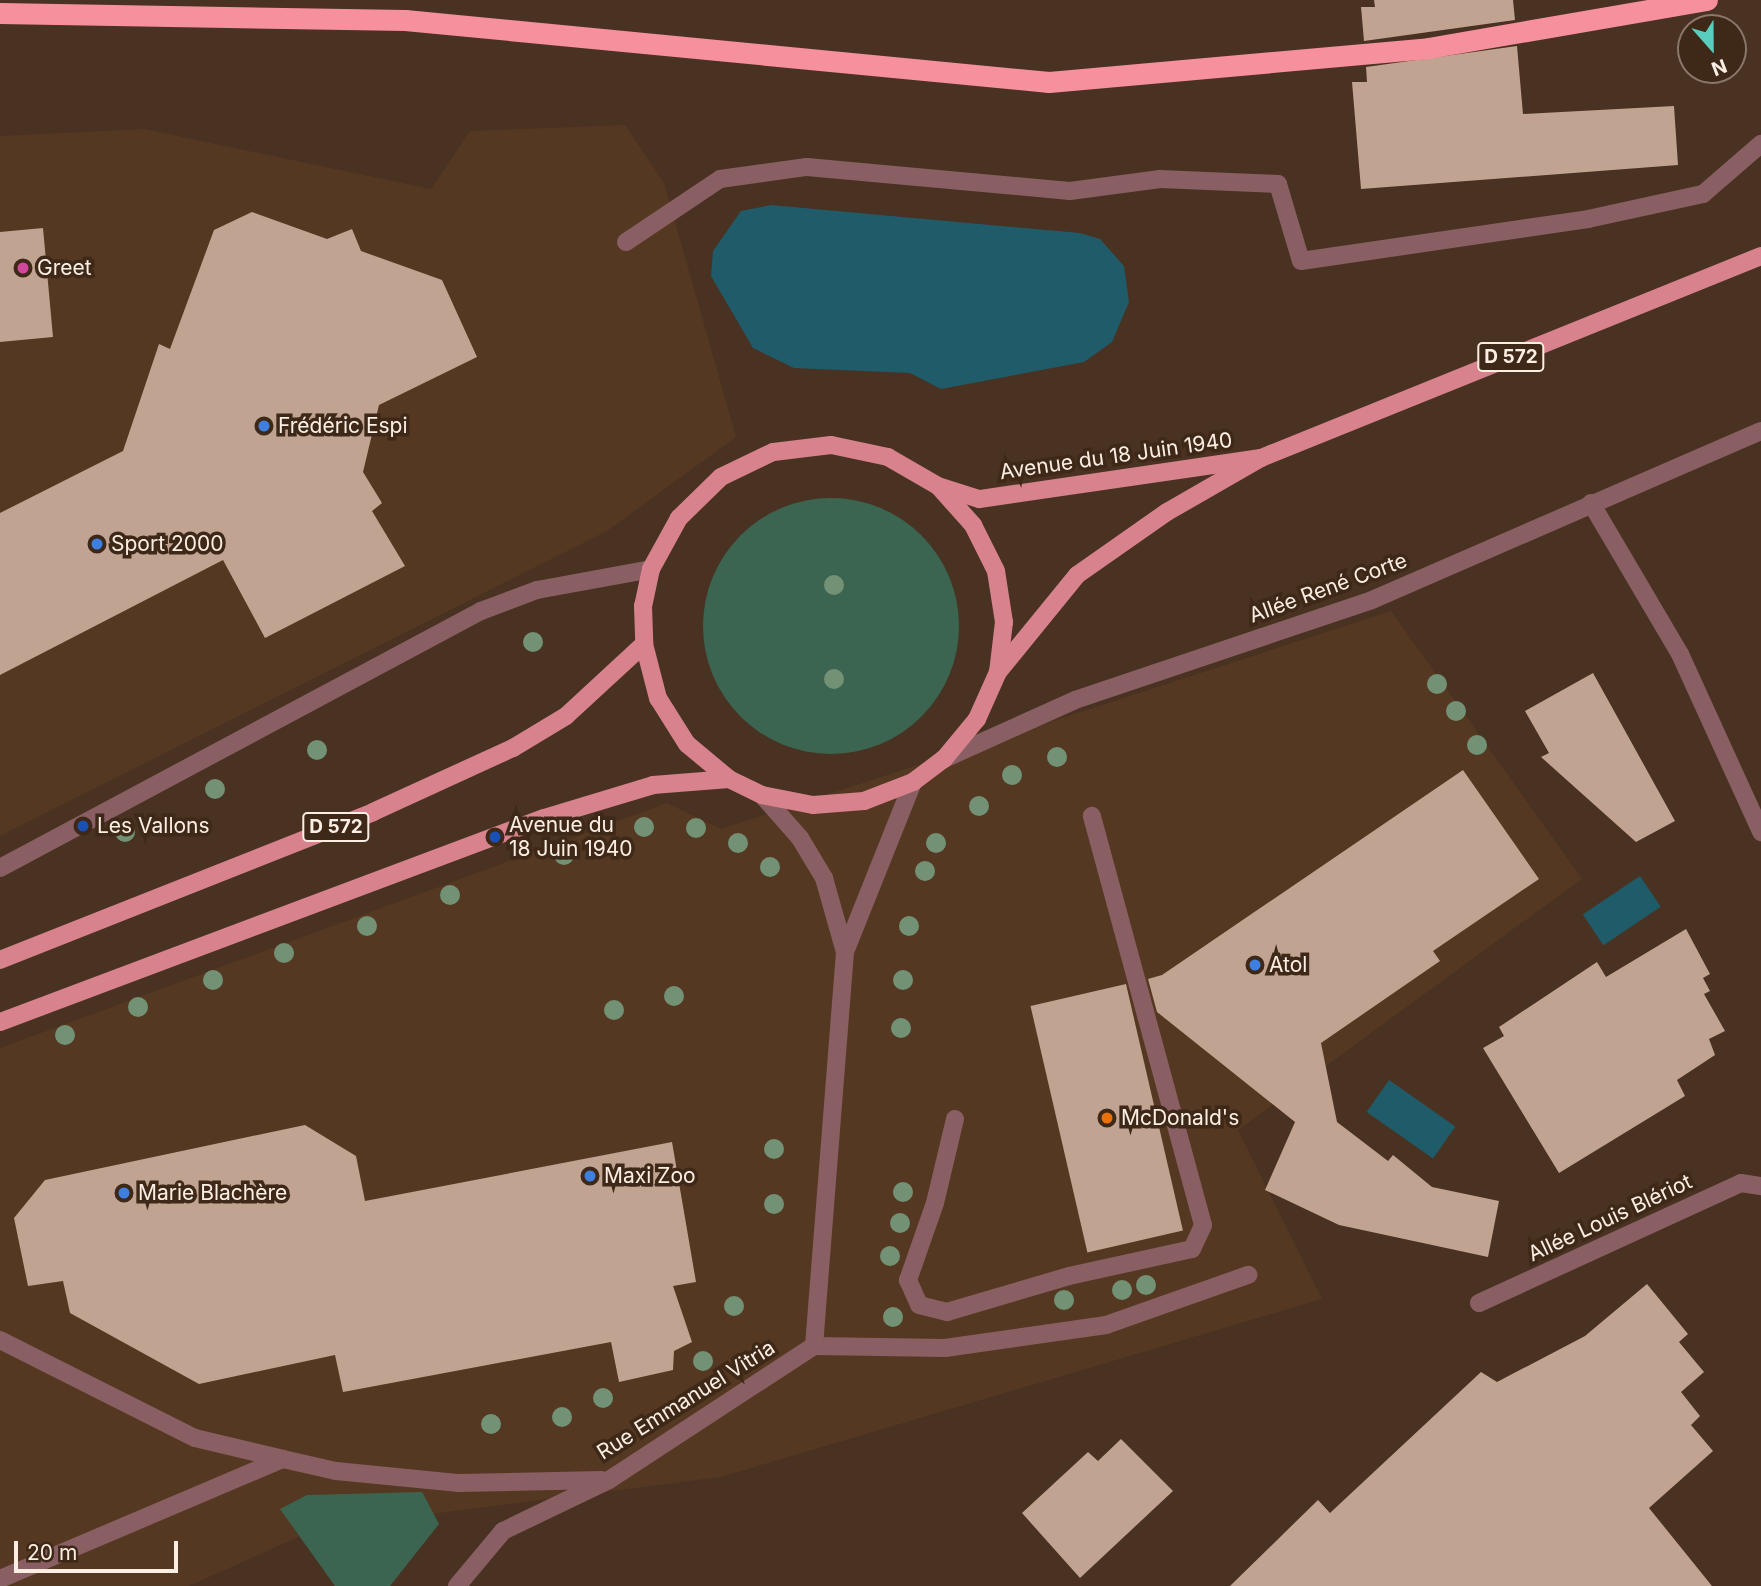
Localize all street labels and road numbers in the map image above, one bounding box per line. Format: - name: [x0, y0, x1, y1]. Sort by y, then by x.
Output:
- road number: D 572: [1476, 342, 1546, 372]
- street label: Avenue du 18 Juin 1940: [998, 427, 1234, 485]
- street label: Allée René Corte: [1246, 548, 1410, 628]
- road number: D 572: [301, 812, 371, 842]
- street label: Allée Louis Blériot: [1524, 1169, 1696, 1267]
- street label: Rue Emmanuel Vitria: [592, 1335, 780, 1465]

